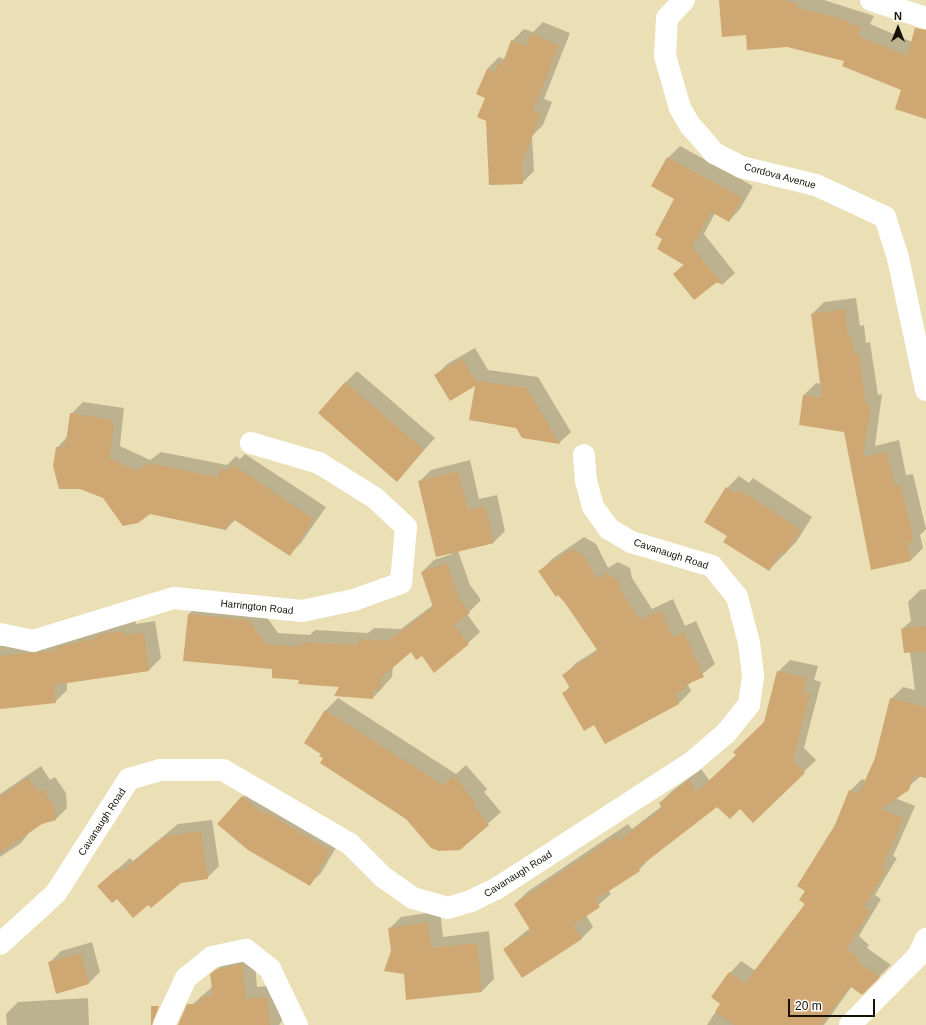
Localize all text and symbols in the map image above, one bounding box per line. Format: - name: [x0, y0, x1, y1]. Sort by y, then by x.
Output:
- north arrow: [878, 8, 918, 48]
- text: N: [894, 10, 902, 22]
- street label: Cordova Avenue: [743, 161, 817, 191]
- street label: Cavanaugh Road: [632, 536, 710, 572]
- street label: Harrington Road: [220, 597, 294, 617]
- street label: Cavanaugh Road: [76, 786, 128, 858]
- street label: Cavanaugh Road: [482, 848, 554, 900]
- scale bar: [790, 991, 877, 1017]
- text: 20 m: [795, 999, 822, 1013]

